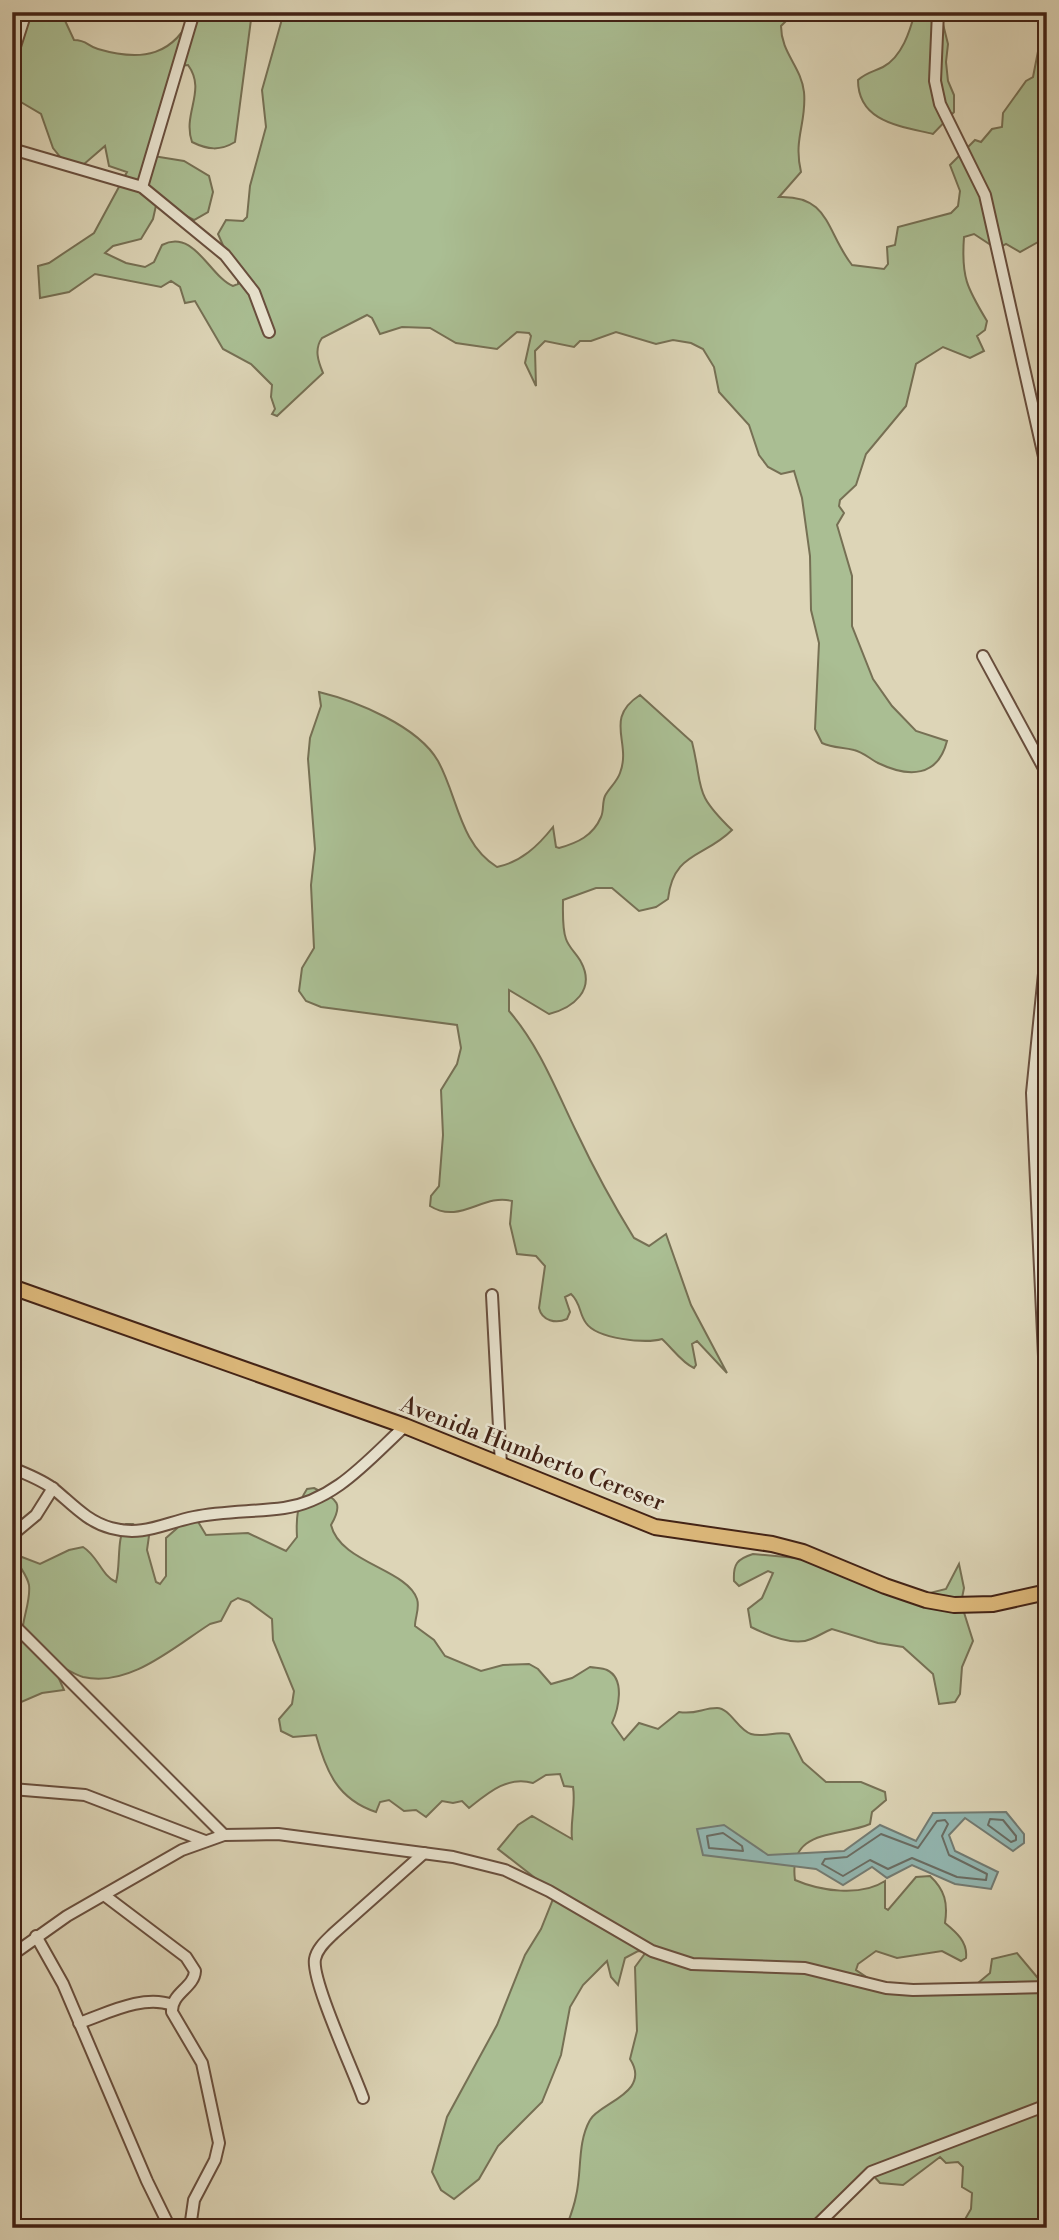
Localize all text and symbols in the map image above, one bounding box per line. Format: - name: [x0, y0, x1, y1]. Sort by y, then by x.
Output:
- street label: Avenida Humberto Cereser: [396, 1390, 669, 1517]

